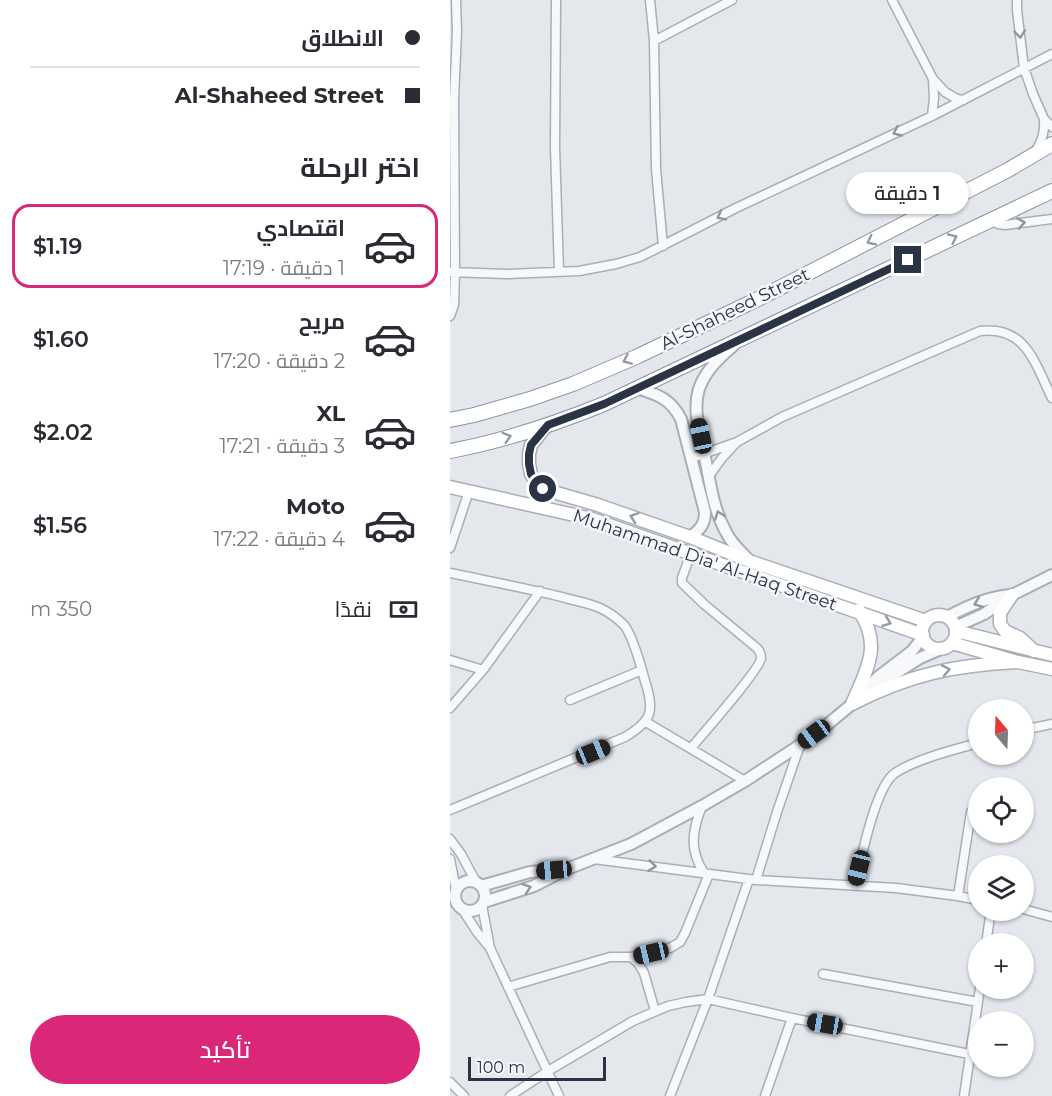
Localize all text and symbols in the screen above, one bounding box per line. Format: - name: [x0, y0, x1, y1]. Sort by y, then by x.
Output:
- text: الانطلاق: [301, 25, 384, 52]
- one-way arrow: [1013, 29, 1026, 38]
- text: Al-Shaheed Street: [175, 82, 384, 109]
- one-way arrow: [892, 125, 903, 137]
- text: اختر الرحلة: [300, 151, 420, 184]
- callout: 1 دقيقة: [846, 173, 970, 215]
- text: 1 دقيقة: [874, 181, 941, 205]
- one-way arrow: [717, 209, 727, 220]
- text: اقتصادي: [256, 215, 345, 242]
- one-way arrow: [1016, 218, 1026, 230]
- icon: car: [363, 219, 417, 273]
- text: $1.19: [33, 233, 82, 260]
- one-way arrow: [866, 234, 877, 245]
- one-way arrow: [946, 234, 957, 246]
- route end: [894, 246, 921, 273]
- text: 1 دقيقة · 17:19: [223, 256, 345, 280]
- street label: Al-Shaheed Street: [657, 263, 813, 355]
- text: مريح: [299, 308, 345, 335]
- icon: car: [363, 312, 417, 366]
- text: $1.60: [33, 326, 89, 353]
- text: 2 دقيقة · 17:20: [213, 349, 345, 373]
- one-way arrow: [623, 353, 634, 365]
- text: XL: [316, 400, 345, 427]
- icon: car: [363, 405, 417, 459]
- car: [688, 417, 714, 455]
- text: $2.02: [33, 419, 93, 446]
- one-way arrow: [501, 432, 512, 444]
- text: 3 دقيقة · 17:21: [220, 434, 345, 458]
- route start: [529, 475, 556, 502]
- text: Moto: [286, 493, 345, 520]
- icon: car: [363, 498, 417, 552]
- street label: Muhammad Dia' Al-Haq Street: [570, 504, 840, 616]
- one-way arrow: [713, 510, 726, 521]
- text: $1.56: [33, 512, 87, 539]
- one-way arrow: [629, 512, 640, 525]
- text: 4 دقيقة · 17:22: [213, 527, 345, 551]
- icon: cash: [387, 593, 420, 626]
- one-way arrow: [973, 595, 984, 608]
- text: نقدًا: [334, 596, 372, 623]
- text: 350 m: [30, 597, 92, 621]
- one-way arrow: [881, 614, 891, 627]
- one-way arrow: [940, 664, 950, 677]
- north arrow: [968, 699, 1034, 765]
- map controls: [968, 699, 1034, 1077]
- car: [794, 716, 834, 752]
- car: [573, 737, 613, 767]
- button: locate: [968, 777, 1034, 843]
- car: [846, 848, 872, 888]
- button: layers: [968, 855, 1034, 921]
- car: [535, 859, 573, 881]
- one-way arrow: [647, 859, 656, 872]
- one-way arrow: [521, 883, 531, 896]
- button: +: [968, 933, 1034, 999]
- car: [631, 940, 671, 966]
- button: −: [968, 1011, 1034, 1077]
- car: [806, 1012, 844, 1036]
- button: تأكيد: [30, 1015, 420, 1084]
- scale bar: [468, 1054, 606, 1082]
- text: 100 m: [477, 1058, 525, 1077]

